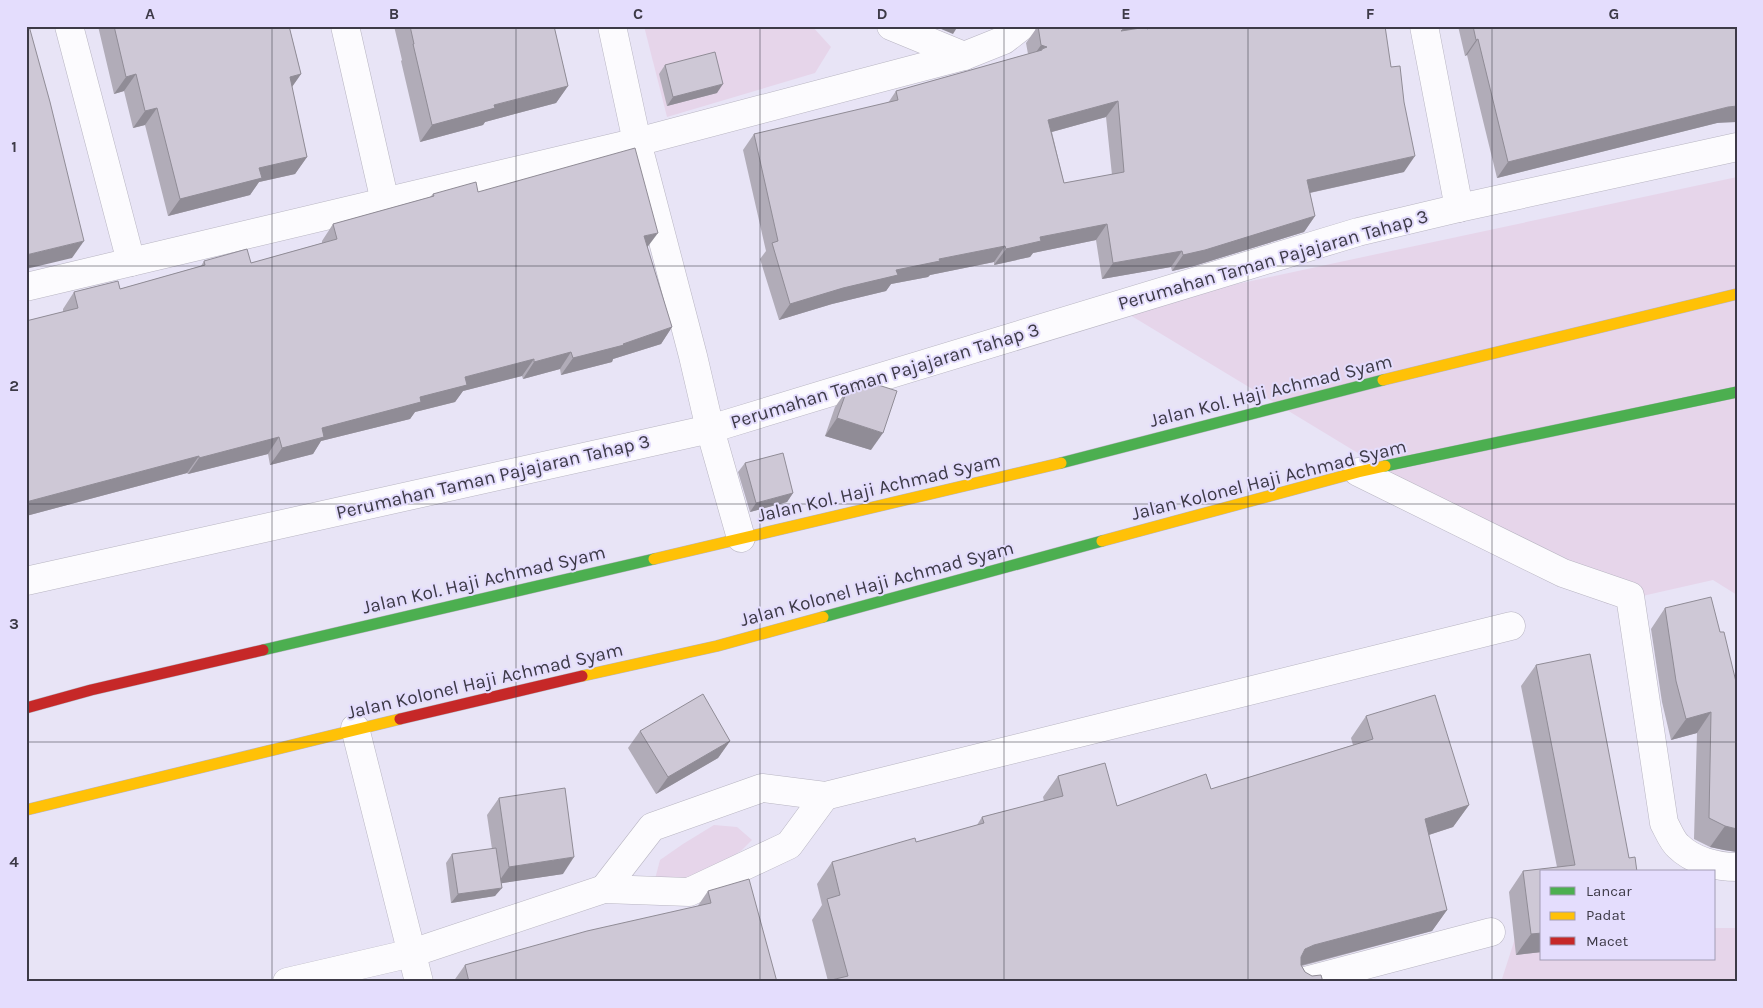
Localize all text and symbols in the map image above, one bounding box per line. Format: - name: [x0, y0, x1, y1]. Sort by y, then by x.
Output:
- text: A: [145, 4, 155, 23]
- text: B: [389, 4, 399, 23]
- text: C: [633, 4, 643, 23]
- text: D: [877, 4, 888, 23]
- text: E: [1121, 4, 1131, 23]
- text: F: [1366, 4, 1375, 23]
- text: G: [1609, 4, 1619, 23]
- text: 1: [11, 137, 17, 156]
- street label: Perumahan Taman Pajajaran Tahap 3: [1115, 205, 1431, 315]
- street label: Perumahan Taman Pajajaran Tahap 3: [728, 318, 1042, 434]
- street label: Jalan Kol. Haji Achmad Syam: [1147, 350, 1395, 432]
- text: 2: [9, 376, 19, 395]
- street label: Perumahan Taman Pajajaran Tahap 3: [334, 430, 652, 524]
- street label: Jalan Kolonel Haji Achmad Syam: [1129, 435, 1409, 525]
- street label: Jalan Kol. Haji Achmad Syam: [755, 449, 1003, 527]
- street label: Jalan Kolonel Haji Achmad Syam: [738, 537, 1016, 631]
- street label: Jalan Kol. Haji Achmad Syam: [360, 541, 608, 619]
- text: 3: [9, 614, 19, 633]
- street label: Jalan Kolonel Haji Achmad Syam: [345, 638, 625, 724]
- text: 4: [9, 852, 19, 871]
- legend: [1540, 870, 1716, 960]
- text: Lancar: [1586, 882, 1632, 900]
- text: Padat: [1586, 906, 1626, 924]
- text: Macet: [1586, 932, 1628, 950]

